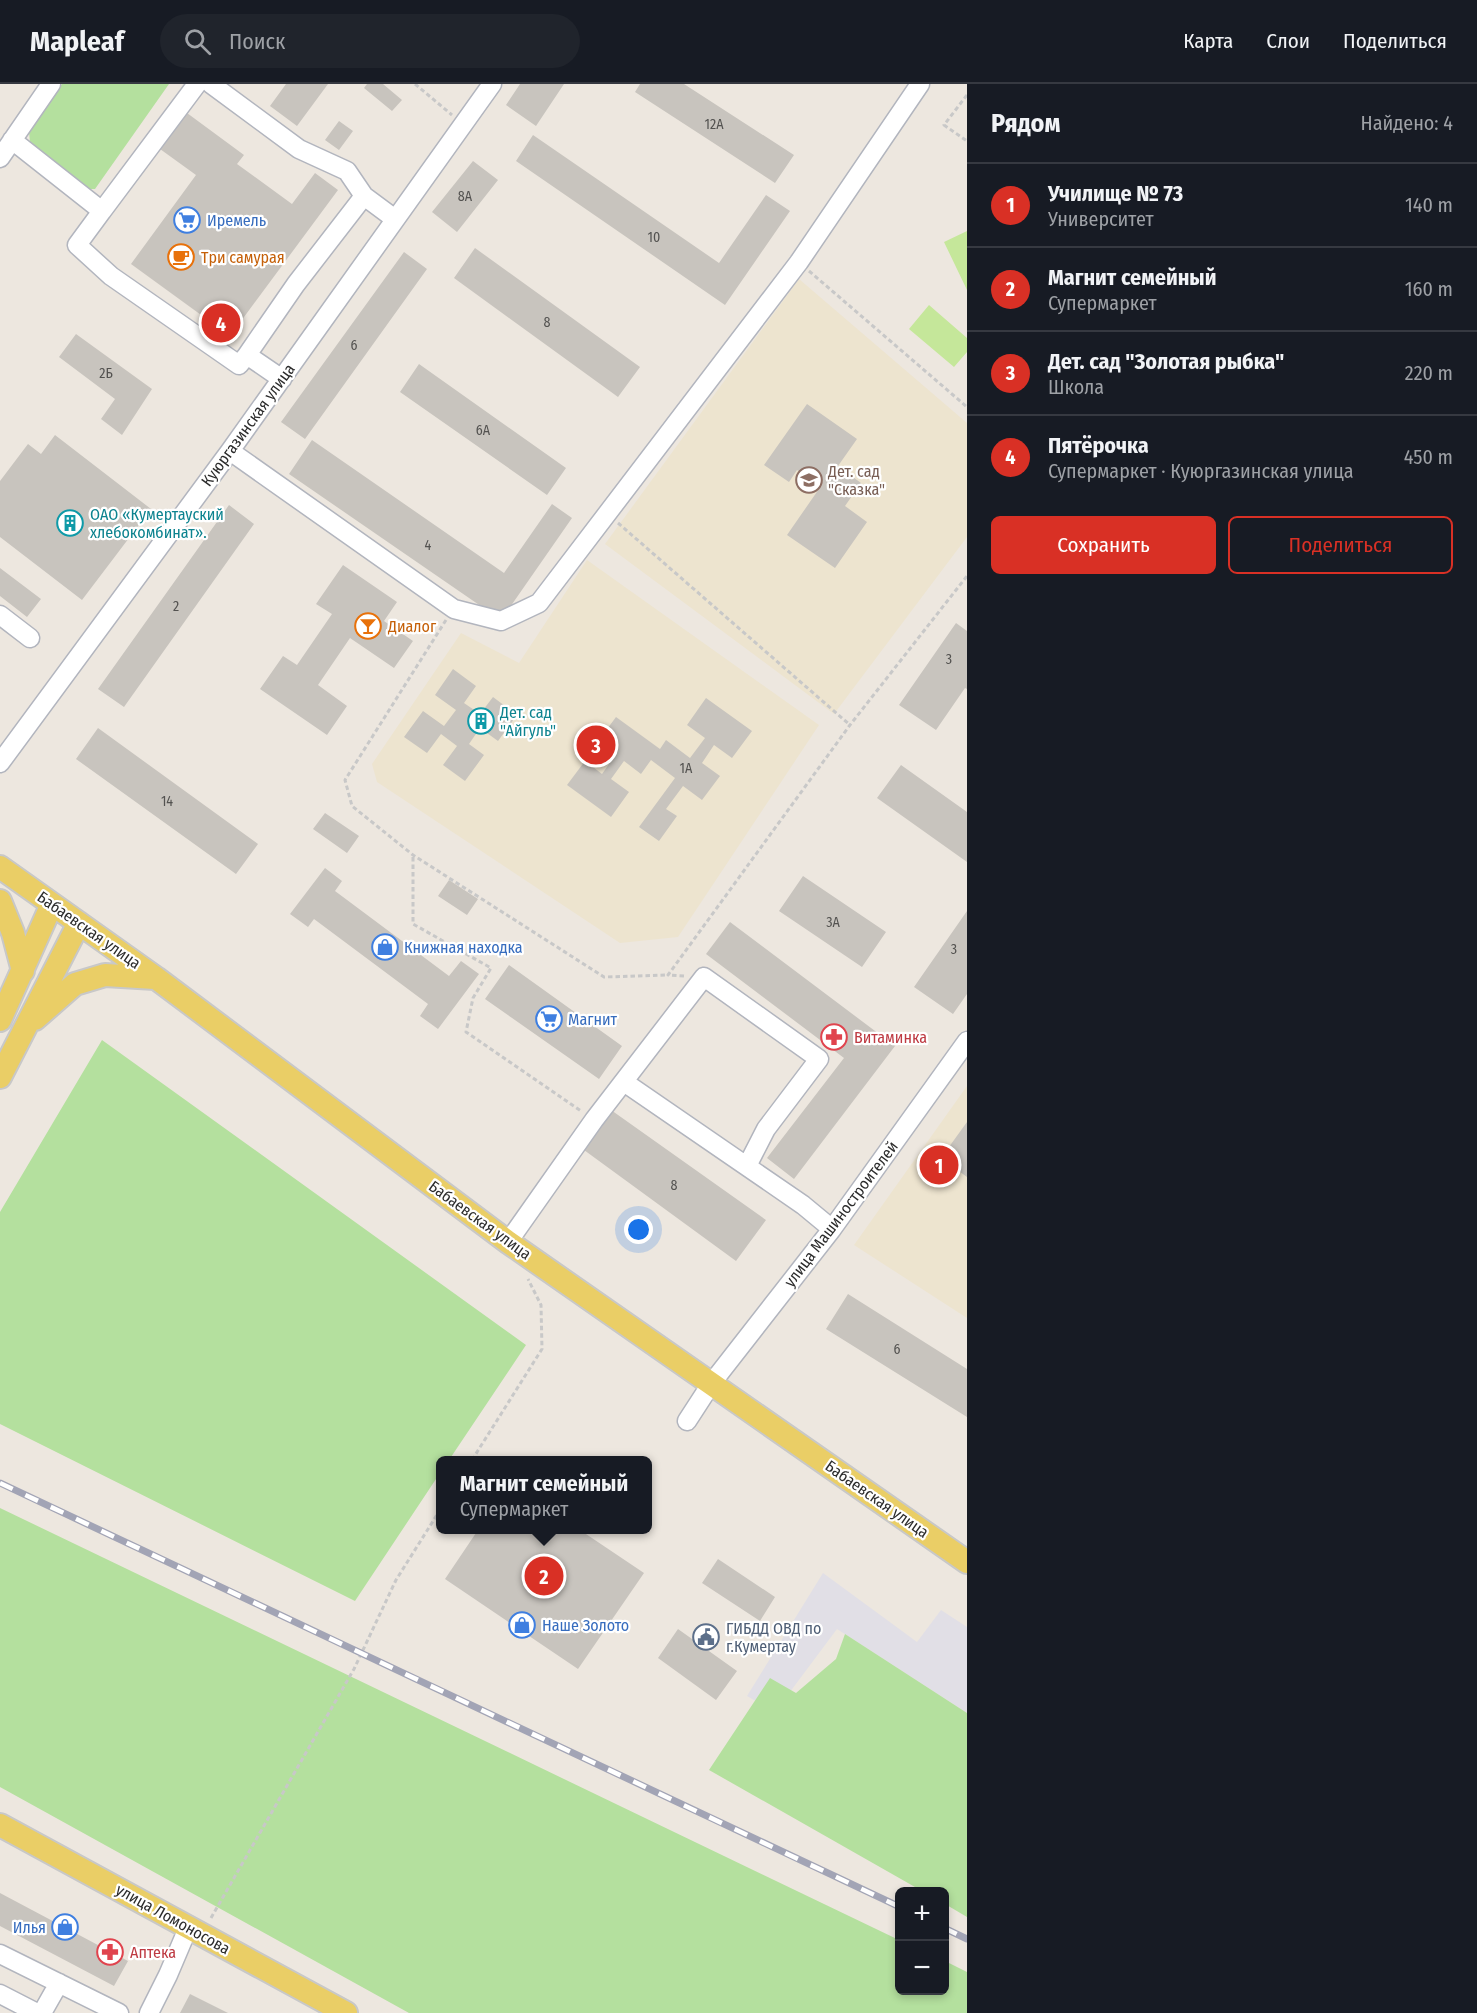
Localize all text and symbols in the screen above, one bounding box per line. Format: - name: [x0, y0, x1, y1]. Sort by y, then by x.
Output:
- search box: [160, 14, 580, 68]
- text: Mapleaf: [30, 25, 124, 58]
- icon: search: [181, 25, 214, 58]
- text: Поиск: [229, 28, 285, 55]
- text: Карта: [1183, 28, 1233, 54]
- text: Слои: [1266, 28, 1310, 54]
- text: Поделиться: [1343, 28, 1447, 54]
- text: Рядом: [991, 108, 1060, 139]
- text: Найдено: 4: [1361, 111, 1453, 135]
- house number: 12А: [705, 116, 724, 133]
- text: Училище № 73: [1048, 180, 1183, 207]
- house number: 8А: [458, 188, 473, 205]
- text: 1: [1006, 193, 1015, 217]
- text: 140 m: [1405, 193, 1453, 217]
- supermarket icon: Иремель: [172, 205, 202, 235]
- text: Университет: [1048, 207, 1154, 231]
- place label: Иремель: [207, 211, 266, 230]
- house number: 10: [648, 229, 660, 246]
- cafe icon: Три самурая: [166, 242, 196, 272]
- place label: Три самурая: [201, 248, 285, 267]
- text: Магнит семейный: [1048, 264, 1216, 291]
- text: 2: [1006, 277, 1015, 301]
- text: 160 m: [1405, 277, 1453, 301]
- text: Супермаркет: [1048, 291, 1157, 315]
- pin: 4: [202, 300, 240, 346]
- house number: 8: [544, 314, 551, 331]
- house number: 6: [351, 337, 358, 354]
- text: Дет. сад "Золотая рыбка": [1048, 348, 1284, 375]
- street label: Куюргазинская улица: [197, 360, 299, 490]
- text: 3: [1006, 361, 1015, 385]
- text: 220 m: [1405, 361, 1453, 385]
- house number: 2Б: [99, 365, 113, 382]
- text: Школа: [1048, 375, 1104, 399]
- house number: 6А: [476, 422, 491, 439]
- text: Пятёрочка: [1048, 432, 1149, 459]
- text: 4: [1005, 445, 1016, 469]
- text: 450 m: [1404, 445, 1453, 469]
- text: Супермаркет · Куюргазинская улица: [1048, 459, 1354, 483]
- place label: Дет. сад "Сказка": [827, 462, 885, 499]
- school or university icon: Дет. сад "Сказка": [794, 465, 824, 495]
- place label: ОАО «Кумертауский хлебокомбинат».: [90, 505, 224, 542]
- building icon: ОАО «Кумертауский хлебокомбинат».: [55, 508, 85, 538]
- button: Сохранить: [991, 516, 1216, 574]
- button: Поделиться: [1228, 516, 1453, 574]
- house number: 4: [425, 537, 432, 554]
- house number: 2: [173, 598, 179, 615]
- bar icon: Диалог: [353, 611, 383, 641]
- place label: Диалог: [387, 617, 437, 636]
- house number: 3: [946, 651, 952, 668]
- place label: Дет. сад "Айгуль": [499, 703, 556, 740]
- building icon: Дет. сад "Айгуль": [466, 706, 496, 736]
- pin: 3: [576, 722, 616, 768]
- house number: 1А: [680, 760, 693, 777]
- house number: 14: [161, 793, 173, 810]
- street label: Бабаевская улица: [34, 887, 144, 973]
- house number: 3А: [826, 914, 840, 931]
- shop icon: Книжная находка: [370, 932, 400, 962]
- place label: Книжная находка: [404, 938, 523, 957]
- house number: 3: [951, 941, 957, 958]
- supermarket icon: Магнит: [534, 1004, 564, 1034]
- place label: Магнит: [568, 1010, 618, 1029]
- pharmacy icon: Витаминка: [819, 1022, 849, 1052]
- place label: Витаминка: [854, 1028, 927, 1047]
- street label: улица Машиностроителей: [780, 1137, 902, 1291]
- pin: 1: [920, 1142, 958, 1188]
- street label: Бабаевская улица: [425, 1177, 535, 1264]
- house number: 8: [671, 1177, 678, 1194]
- your location: [624, 1215, 653, 1244]
- house number: 6: [894, 1341, 901, 1358]
- popup: [436, 1456, 652, 1534]
- street label: Бабаевская улица: [822, 1456, 932, 1542]
- text: Магнит семейный: [460, 1470, 628, 1497]
- text: Супермаркет: [460, 1497, 568, 1521]
- pin: 2: [524, 1554, 564, 1598]
- shop icon: Наше Золото: [507, 1610, 537, 1640]
- place label: Наше Золото: [542, 1616, 629, 1635]
- place label: ГИБДД ОВД по г.Кумертау: [726, 1619, 821, 1656]
- public building icon: ГИБДД ОВД по г.Кумертау: [691, 1622, 721, 1652]
- street label: улица Ломоносова: [113, 1880, 233, 1958]
- map controls: [895, 1887, 949, 1995]
- button: +: [895, 1887, 949, 1941]
- shop icon: Илья: [50, 1912, 80, 1942]
- place label: Илья: [13, 1918, 46, 1937]
- pharmacy icon: Аптека: [95, 1937, 125, 1967]
- button: −: [895, 1941, 949, 1995]
- place label: Аптека: [130, 1943, 176, 1962]

